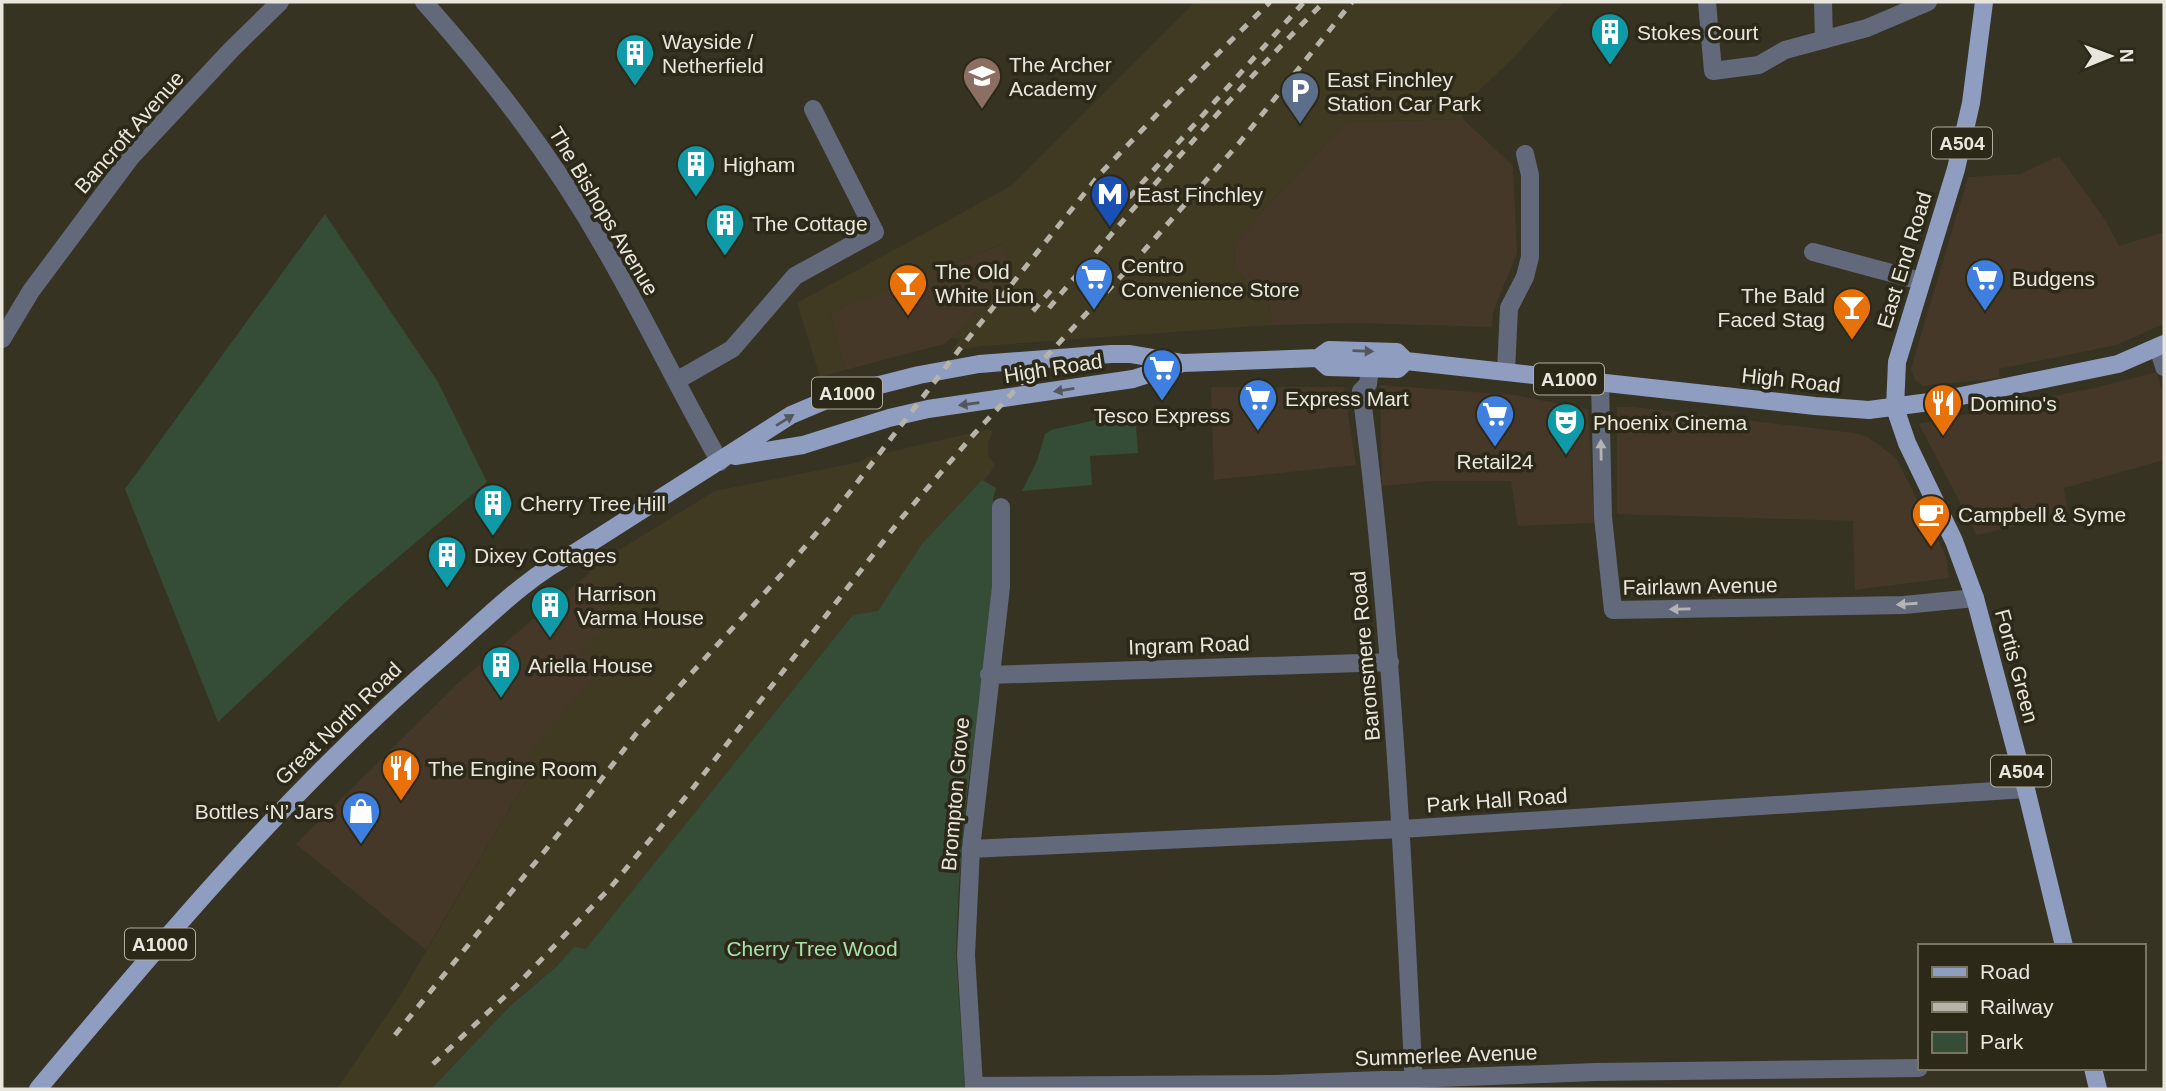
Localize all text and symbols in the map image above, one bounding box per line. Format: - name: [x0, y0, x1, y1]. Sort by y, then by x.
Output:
- building icon: Stokes Court: [1589, 11, 1631, 66]
- place label: Stokes Court: [1637, 21, 1759, 44]
- north arrow: [2075, 21, 2145, 91]
- place label: Wayside / Netherfield: [662, 30, 764, 77]
- building icon: Wayside / Netherfield: [614, 32, 656, 87]
- text: N: [2116, 49, 2137, 63]
- place label: The Archer Academy: [1009, 53, 1112, 100]
- school or university icon: The Archer Academy: [961, 55, 1003, 110]
- street label: Bancroft Avenue: [70, 66, 188, 198]
- place label: East Finchley Station Car Park: [1327, 68, 1482, 115]
- parking icon: East Finchley Station Car Park: [1279, 70, 1321, 125]
- street label: The Bishops Avenue: [545, 123, 663, 299]
- road number: A504: [1932, 127, 1992, 158]
- building icon: Higham: [675, 143, 717, 198]
- place label: Higham: [723, 153, 795, 176]
- metro station icon: East Finchley: [1089, 173, 1131, 228]
- place label: East Finchley: [1137, 183, 1264, 206]
- street label: East End Road: [1872, 189, 1936, 331]
- building icon: The Cottage: [704, 202, 746, 257]
- place label: The Cottage: [752, 212, 868, 235]
- place label: Centro Convenience Store: [1121, 254, 1300, 301]
- supermarket icon: Centro Convenience Store: [1073, 256, 1115, 311]
- supermarket icon: Budgens: [1964, 257, 2006, 312]
- place label: The Old White Lion: [935, 260, 1034, 307]
- bar icon: The Old White Lion: [887, 262, 929, 317]
- place label: Budgens: [2012, 267, 2095, 290]
- place label: The Bald Faced Stag: [1718, 284, 1825, 331]
- bar icon: The Bald Faced Stag: [1831, 286, 1873, 341]
- one-way arrow: [1352, 345, 1374, 357]
- supermarket icon: Tesco Express: [1141, 347, 1183, 402]
- street label: High Road: [1002, 349, 1104, 387]
- street label: High Road: [1740, 363, 1842, 397]
- road number: A1000: [1534, 364, 1604, 394]
- supermarket icon: Express Mart: [1237, 377, 1279, 432]
- road number: A1000: [812, 378, 882, 408]
- restaurant icon: Domino's: [1922, 382, 1964, 437]
- one-way arrow: [1052, 385, 1074, 396]
- place label: Express Mart: [1285, 387, 1409, 410]
- place label: Domino's: [1970, 392, 2057, 415]
- supermarket icon: Retail24: [1474, 393, 1516, 448]
- one-way arrow: [958, 398, 980, 409]
- theatre icon: Phoenix Cinema: [1545, 401, 1587, 456]
- place label: Tesco Express: [1094, 404, 1230, 427]
- place label: Phoenix Cinema: [1593, 411, 1747, 434]
- one-way arrow: [775, 413, 794, 426]
- one-way arrow: [1596, 439, 1607, 461]
- place label: Retail24: [1456, 450, 1534, 473]
- building icon: Cherry Tree Hill: [472, 482, 514, 537]
- place label: Cherry Tree Hill: [520, 492, 666, 515]
- cafe icon: Campbell & Syme: [1910, 493, 1952, 548]
- place label: Campbell & Syme: [1958, 503, 2126, 526]
- building icon: Dixey Cottages: [426, 534, 468, 589]
- place label: Dixey Cottages: [474, 544, 616, 567]
- street label: Baronsmere Road: [1346, 570, 1384, 742]
- street label: Fairlawn Avenue: [1622, 573, 1778, 599]
- place label: Harrison Varma House: [577, 582, 704, 629]
- building icon: Harrison Varma House: [529, 584, 571, 639]
- one-way arrow: [1896, 599, 1918, 610]
- one-way arrow: [1668, 603, 1690, 615]
- street label: Fortis Green: [1991, 607, 2043, 725]
- street label: Ingram Road: [1128, 631, 1250, 659]
- building icon: Ariella House: [480, 644, 522, 699]
- place label: Ariella House: [528, 654, 653, 677]
- street label: Great North Road: [270, 657, 406, 789]
- street label: Brompton Grove: [937, 716, 973, 872]
- restaurant icon: The Engine Room: [380, 747, 422, 802]
- road number: A504: [1991, 756, 2051, 786]
- place label: The Engine Room: [428, 757, 597, 780]
- street label: Park Hall Road: [1426, 784, 1568, 816]
- shop icon: Bottles ‘N’ Jars: [340, 790, 382, 845]
- place label: Bottles ‘N’ Jars: [195, 800, 334, 823]
- road number: A1000: [125, 928, 195, 960]
- park label: Cherry Tree Wood: [726, 937, 898, 960]
- legend: [1918, 944, 2145, 1070]
- text: Road: [1980, 960, 2030, 983]
- text: Railway: [1980, 995, 2054, 1018]
- text: Park: [1980, 1030, 2024, 1053]
- street label: Summerlee Avenue: [1354, 1040, 1538, 1070]

